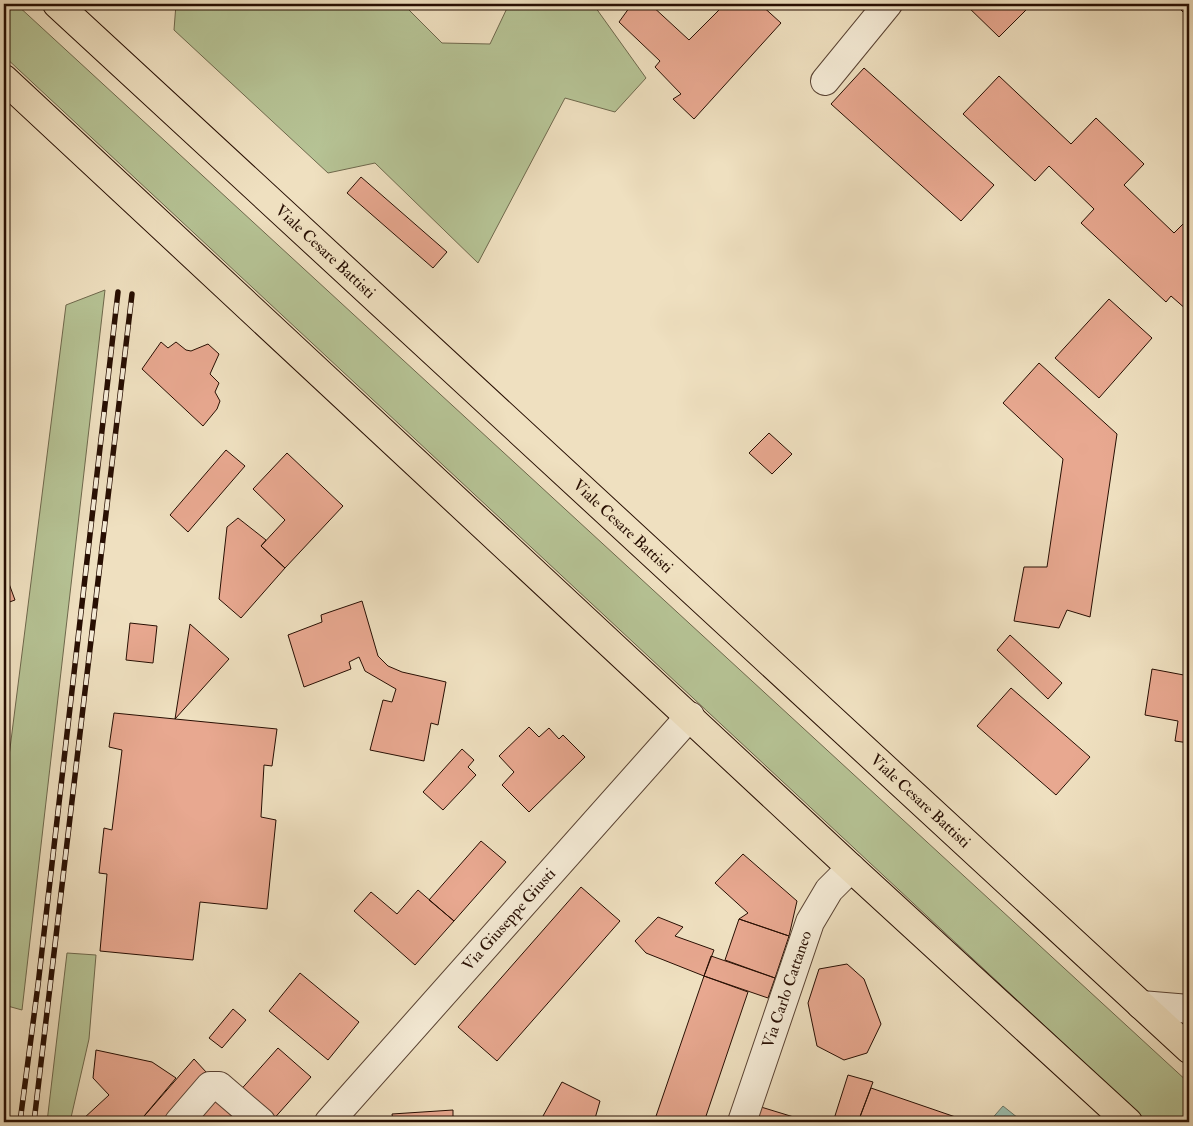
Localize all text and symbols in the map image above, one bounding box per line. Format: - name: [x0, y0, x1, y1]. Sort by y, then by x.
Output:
- street label: Viale Cesare Battisti: [271, 200, 379, 303]
- street label: Viale Cesare Battisti: [568, 475, 677, 578]
- street label: Viale Cesare Battisti: [866, 750, 975, 852]
- street label: Via Giuseppe Giusti: [458, 864, 560, 975]
- street label: Via Carlo Cattaneo: [758, 928, 816, 1051]

